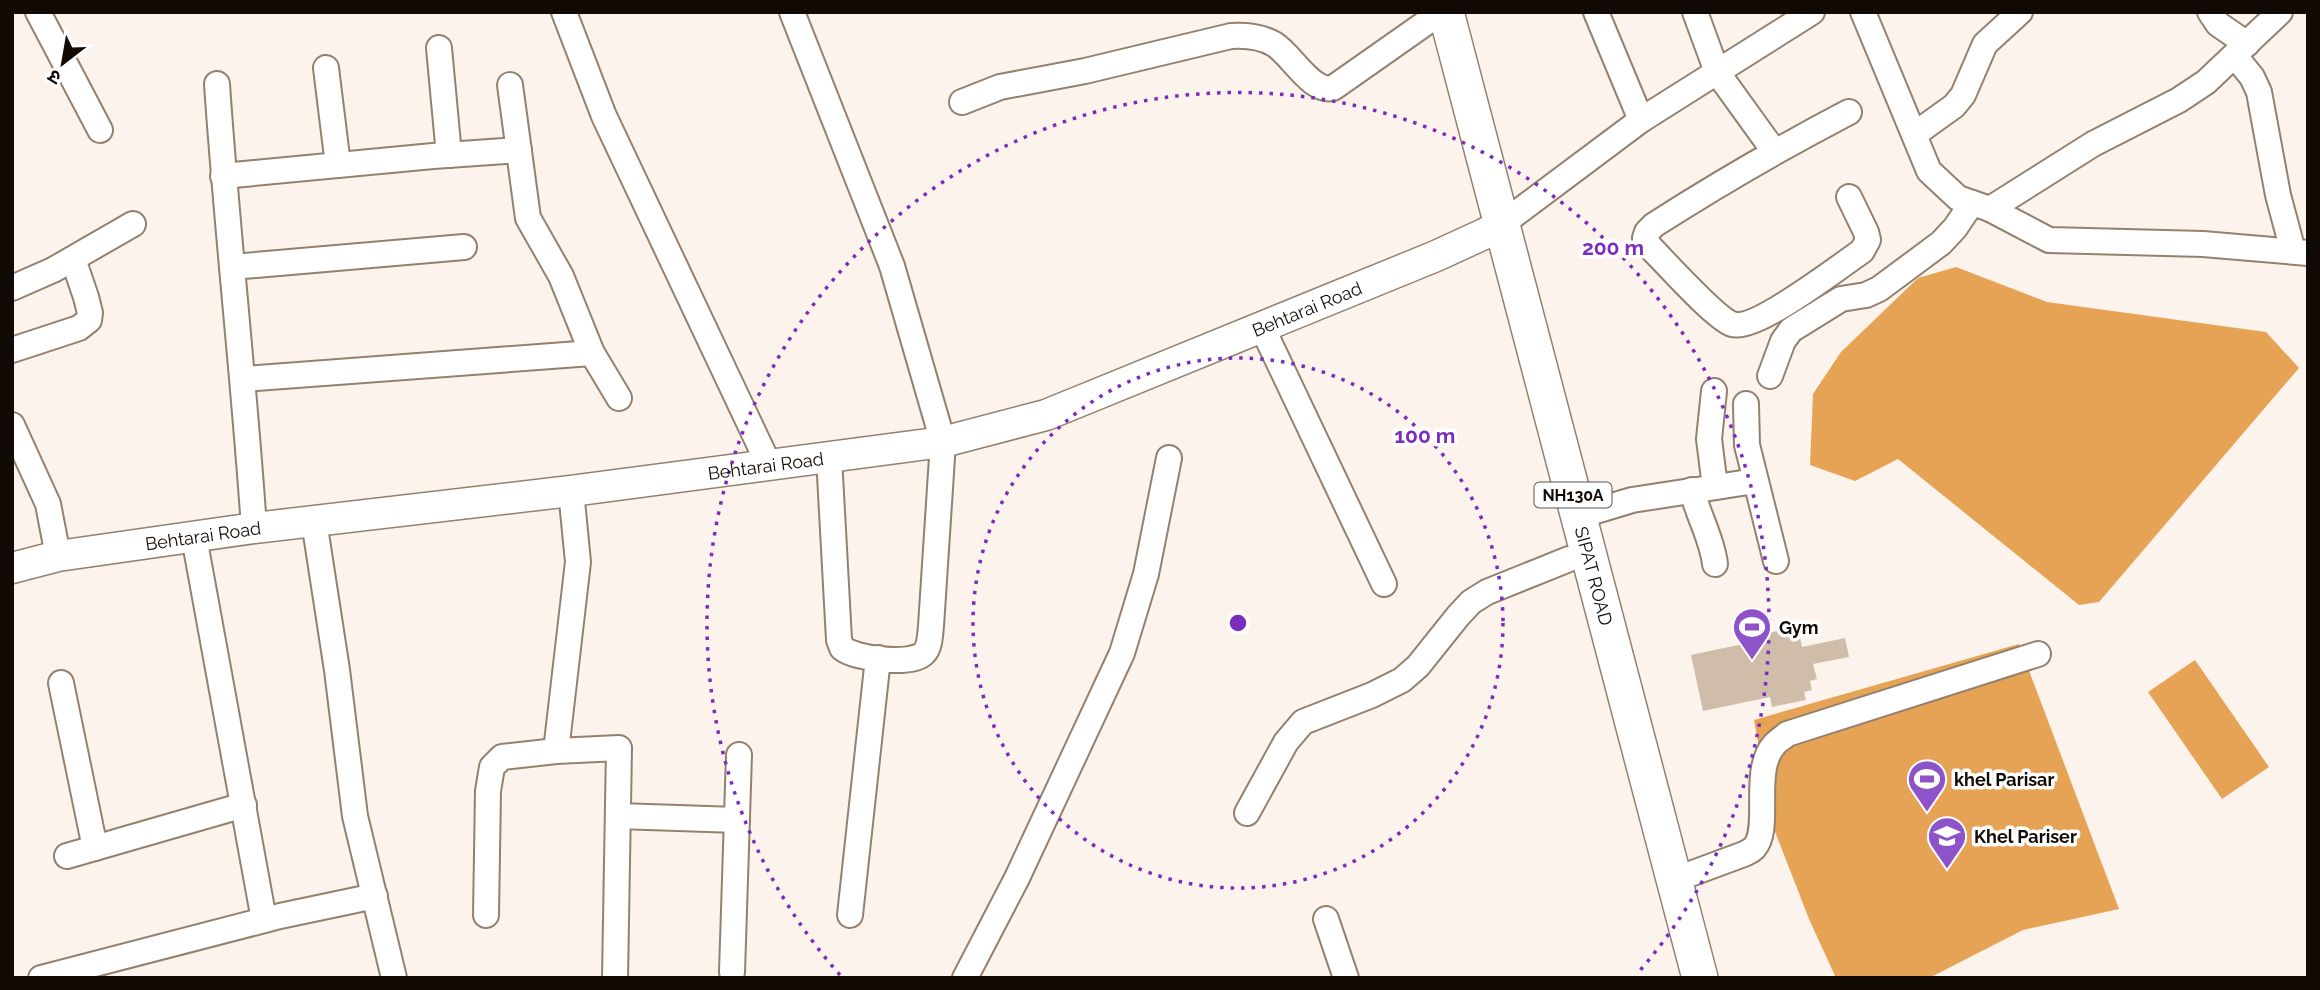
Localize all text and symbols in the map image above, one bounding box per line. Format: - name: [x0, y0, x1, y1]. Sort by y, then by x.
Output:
- north arrow: [28, 28, 98, 98]
- text: उ: [43, 65, 65, 90]
- text: 200 m: [1582, 235, 1644, 260]
- street label: Behtarai Road: [1249, 277, 1365, 340]
- text: 100 m: [1395, 423, 1455, 448]
- street label: Behtarai Road: [706, 447, 825, 483]
- road number: NH130A: [1534, 482, 1612, 508]
- street label: Behtarai Road: [144, 517, 262, 554]
- street label: SIPAT ROAD: [1571, 524, 1617, 628]
- sports icon: Gym: [1731, 606, 1773, 661]
- centre of rings: [1226, 611, 1250, 635]
- place label: Gym: [1779, 617, 1819, 638]
- sports icon: khel Parisar: [1906, 758, 1948, 813]
- place label: khel Parisar: [1954, 769, 2054, 790]
- school or university icon: Khel Pariser: [1926, 815, 1968, 870]
- place label: Khel Pariser: [1974, 826, 2077, 847]

